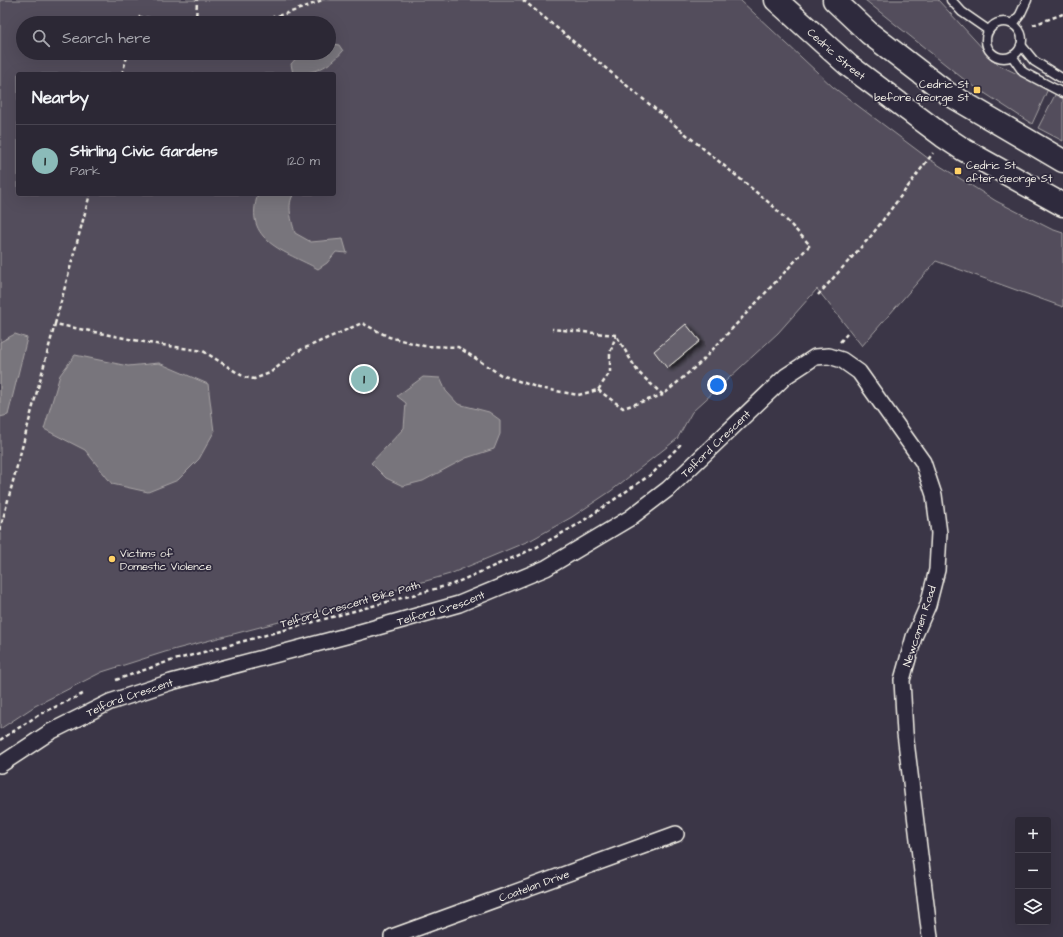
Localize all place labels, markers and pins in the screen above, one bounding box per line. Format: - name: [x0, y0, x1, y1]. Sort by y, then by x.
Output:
- place label: Cedric St before George St: [874, 77, 970, 106]
- marker: Cedric St before George St: [972, 85, 982, 95]
- place label: Cedric St after George St: [966, 158, 1053, 187]
- marker: Cedric St after George St: [953, 166, 963, 176]
- pin: 1: [351, 364, 377, 394]
- place label: Victims of Domestic Violence: [120, 546, 212, 574]
- marker: Victims of Domestic Violence: [107, 554, 117, 564]

